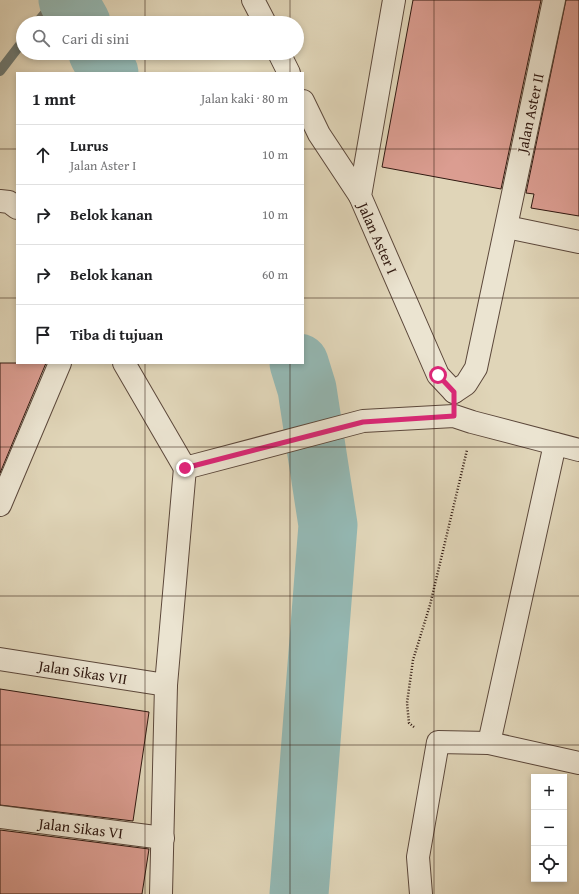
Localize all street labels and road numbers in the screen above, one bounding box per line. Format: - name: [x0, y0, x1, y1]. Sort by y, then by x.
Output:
- street label: Jalan Aster II: [511, 71, 549, 157]
- street label: Jalan Aster I: [352, 197, 403, 277]
- street label: Jalan Sikas VII: [35, 654, 129, 689]
- street label: Jalan Sikas VI: [36, 812, 124, 844]

